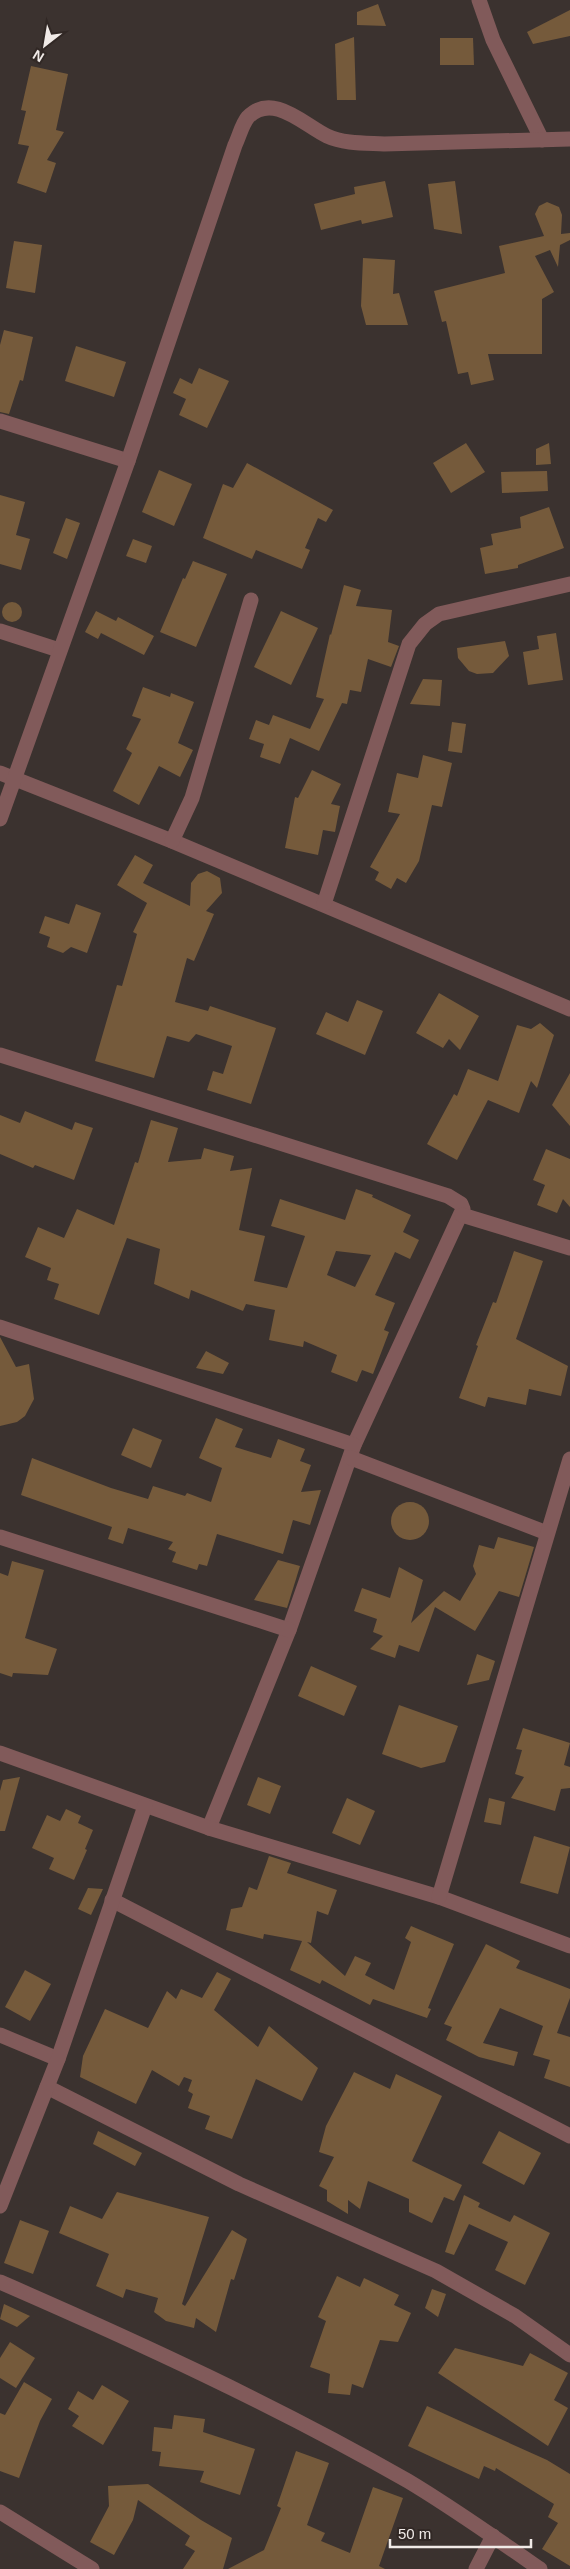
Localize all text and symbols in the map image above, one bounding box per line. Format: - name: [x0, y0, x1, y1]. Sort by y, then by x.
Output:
- north arrow: [20, 20, 70, 70]
- text: N: [30, 47, 47, 66]
- scale bar: [390, 2516, 531, 2548]
- text: 50 m: [398, 2525, 431, 2542]

